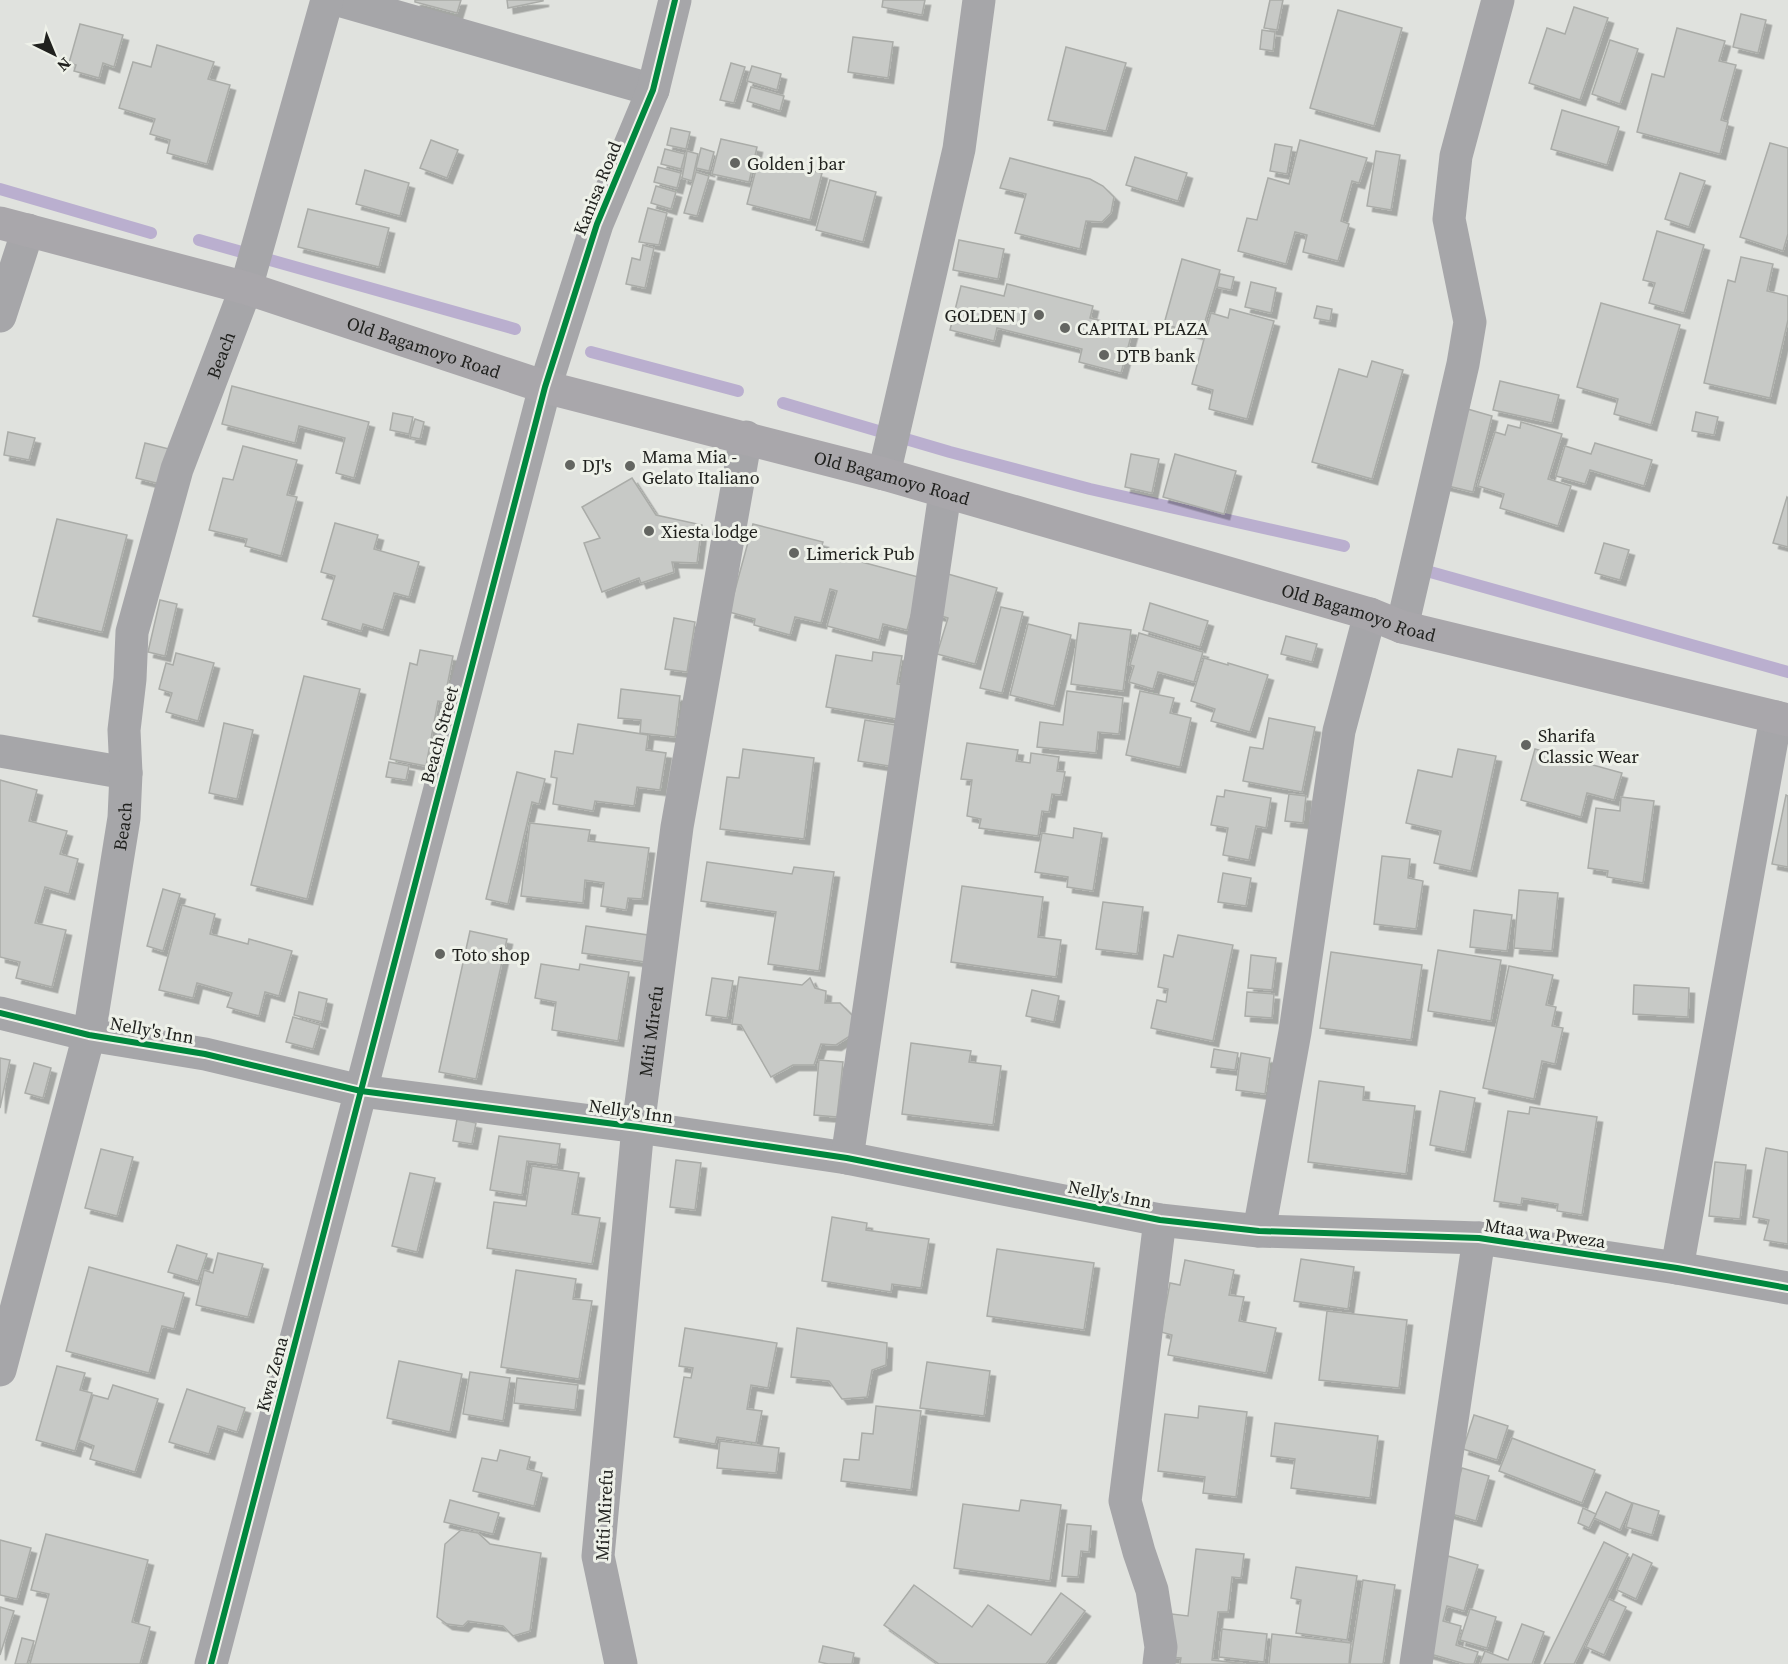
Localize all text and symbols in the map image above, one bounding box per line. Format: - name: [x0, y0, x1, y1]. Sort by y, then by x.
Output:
- north arrow: [24, 24, 84, 84]
- text: N: [52, 53, 76, 77]
- street label: Kanisa Road: [567, 137, 627, 239]
- place label: Golden j bar: [747, 151, 845, 176]
- marker: Golden j bar: [728, 156, 742, 170]
- place label: GOLDEN J: [945, 303, 1027, 328]
- marker: GOLDEN J: [1032, 308, 1046, 322]
- street label: Old Bagamoyo Road: [344, 310, 504, 384]
- place label: CAPITAL PLAZA: [1077, 316, 1209, 341]
- marker: CAPITAL PLAZA: [1058, 321, 1072, 335]
- street label: Beach: [200, 328, 241, 382]
- place label: DTB bank: [1116, 343, 1195, 368]
- marker: DTB bank: [1097, 348, 1111, 362]
- place label: Mama Mia - Gelato Italiano: [642, 444, 760, 490]
- street label: Old Bagamoyo Road: [811, 444, 973, 511]
- place label: DJ's: [582, 453, 612, 478]
- marker: DJ's: [563, 458, 577, 472]
- marker: Mama Mia - Gelato Italiano: [623, 459, 637, 473]
- place label: Xiesta lodge: [661, 519, 758, 544]
- marker: Xiesta lodge: [642, 524, 656, 538]
- place label: Limerick Pub: [806, 541, 915, 566]
- marker: Limerick Pub: [787, 546, 801, 560]
- street label: Old Bagamoyo Road: [1279, 577, 1439, 647]
- street label: Beach Street: [414, 684, 464, 786]
- place label: Sharifa Classic Wear: [1538, 723, 1639, 769]
- marker: Sharifa Classic Wear: [1519, 738, 1533, 752]
- street label: Beach: [106, 801, 137, 852]
- place label: Toto shop: [452, 942, 530, 967]
- marker: Toto shop: [433, 947, 447, 961]
- street label: Miti Mirefu: [632, 984, 669, 1078]
- street label: Nelly's Inn: [108, 1010, 196, 1050]
- street label: Nelly's Inn: [587, 1093, 675, 1129]
- street label: Nelly's Inn: [1066, 1174, 1154, 1214]
- street label: Mtaa wa Pweza: [1483, 1212, 1608, 1254]
- street label: Kwa Zena: [250, 1333, 294, 1414]
- street label: Miti Mirefu: [589, 1469, 619, 1561]

